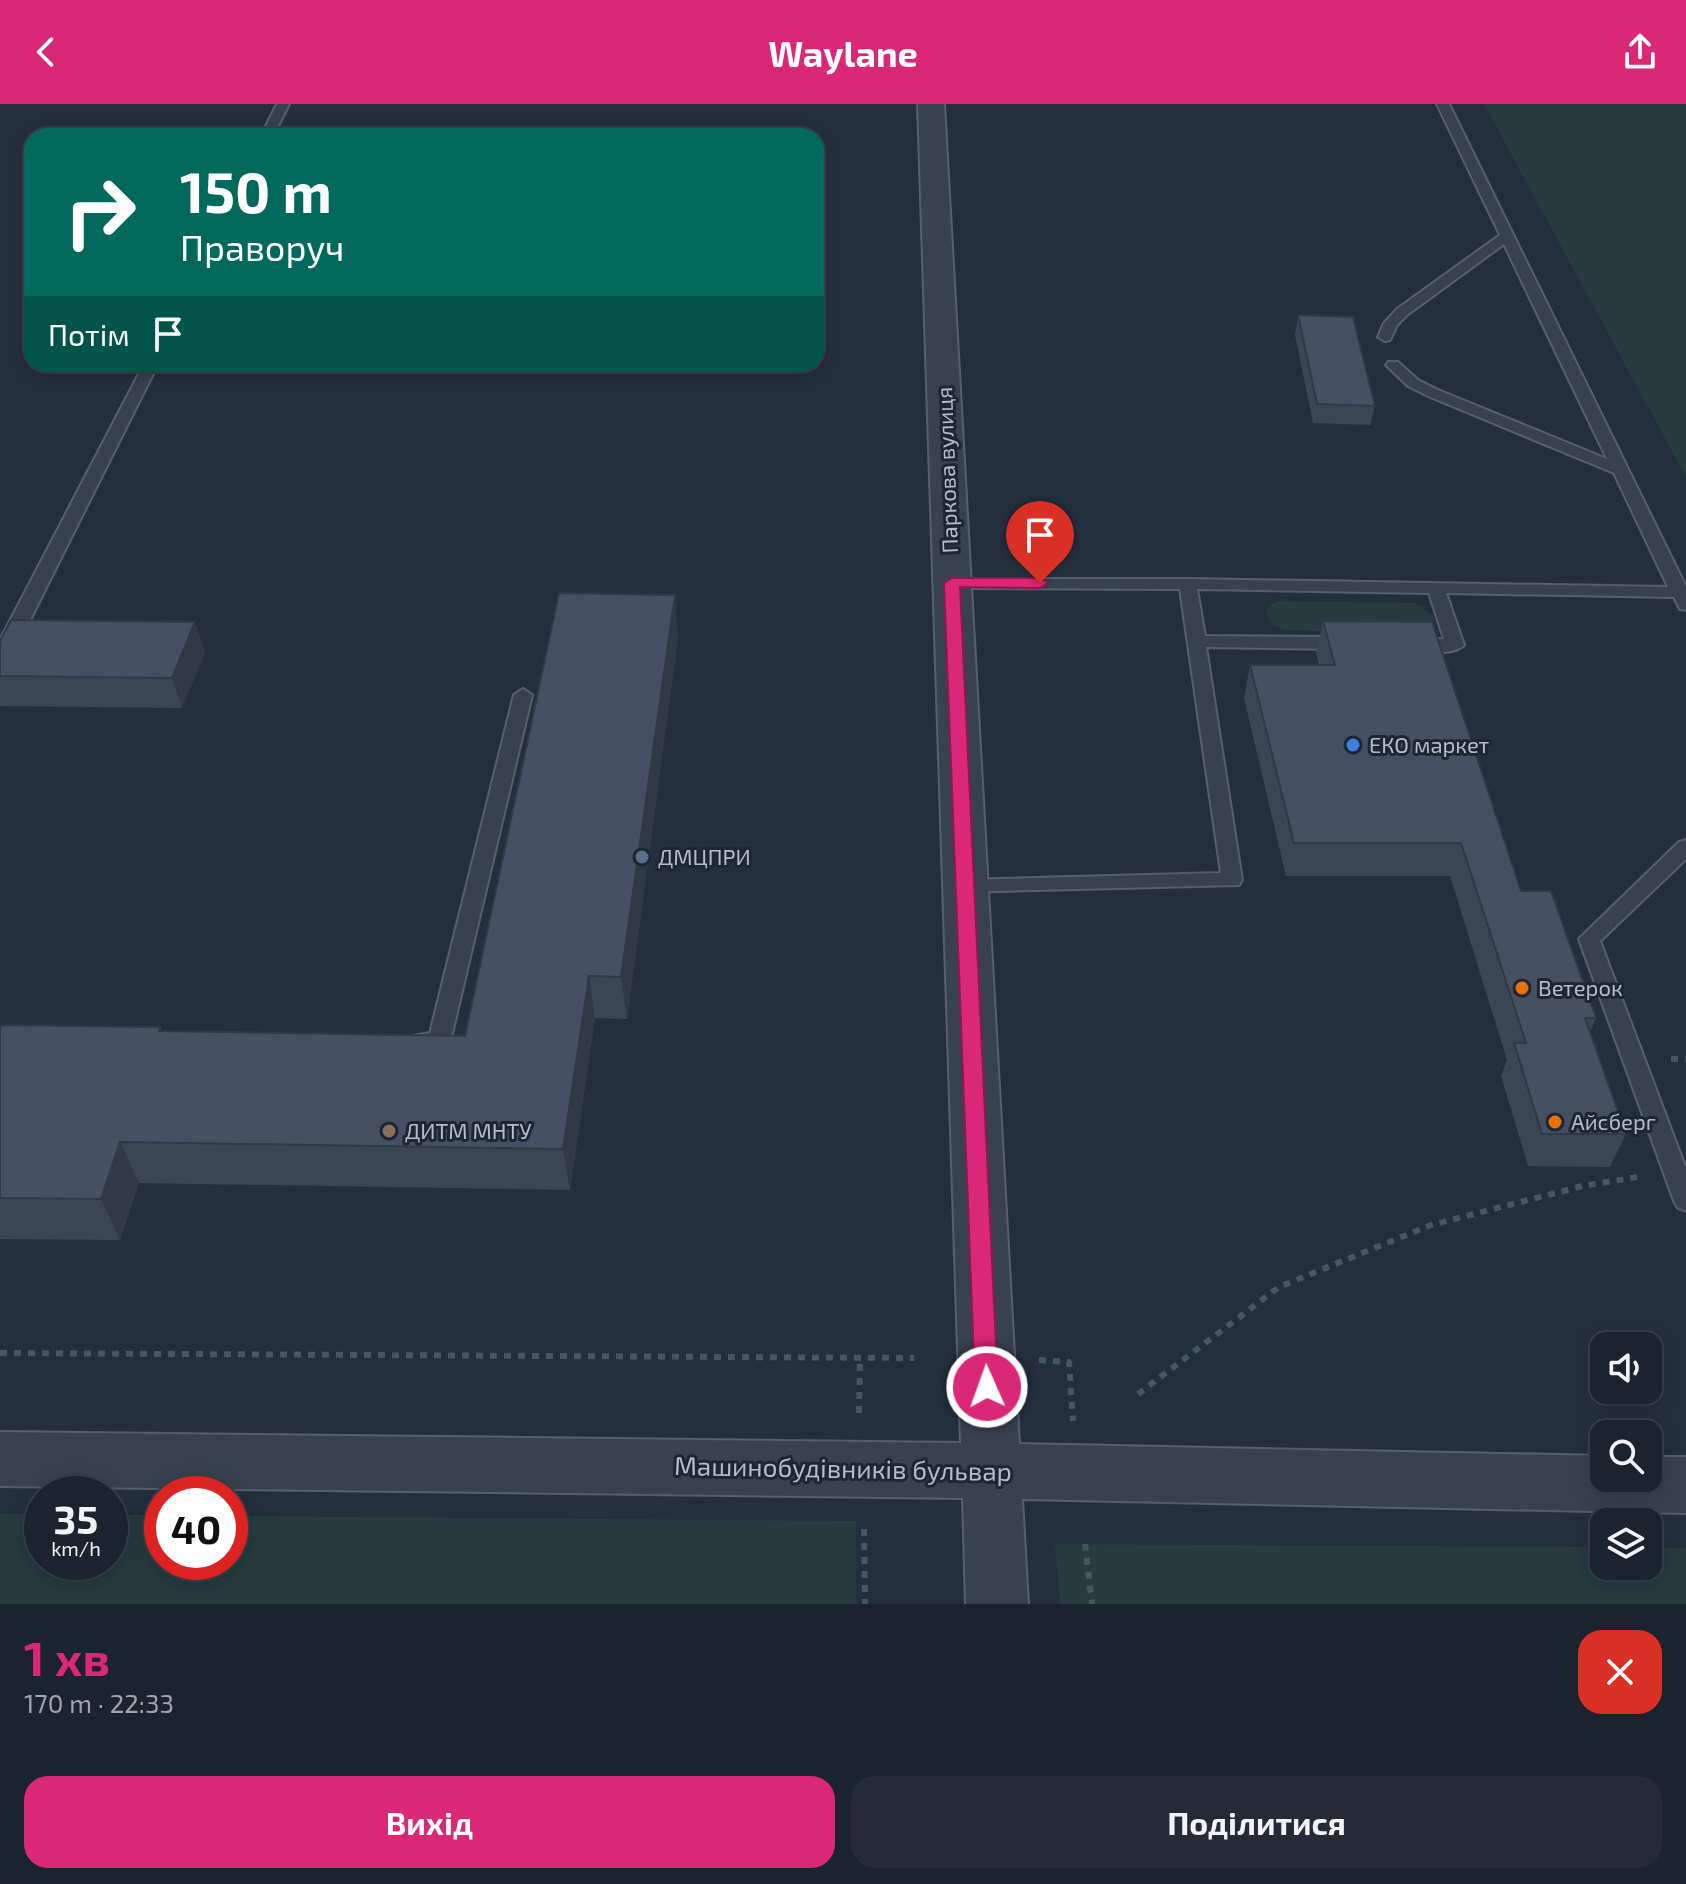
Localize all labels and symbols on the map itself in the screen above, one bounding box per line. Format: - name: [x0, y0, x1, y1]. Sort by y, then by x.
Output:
- street label: Паркова вулиця: [930, 386, 963, 554]
- pin: [1006, 501, 1074, 583]
- place label: ЕКО маркет: [1369, 731, 1489, 757]
- marker: ЕКО маркет: [1344, 736, 1362, 754]
- place label: ДМЦПРИ: [658, 843, 751, 869]
- marker: ДМЦПРИ: [633, 848, 651, 866]
- place label: Ветерок: [1538, 974, 1623, 1000]
- marker: Ветерок: [1513, 979, 1531, 997]
- place label: Айсберг: [1571, 1108, 1656, 1134]
- marker: Айсберг: [1546, 1113, 1564, 1131]
- place label: ДИТМ МНТУ: [405, 1117, 532, 1143]
- marker: ДИТМ МНТУ: [380, 1122, 398, 1140]
- position arrow: [945, 1345, 1029, 1429]
- street label: Машинобудівників бульвар: [674, 1449, 1012, 1487]
- speed limit sign: 40: [144, 1476, 248, 1580]

